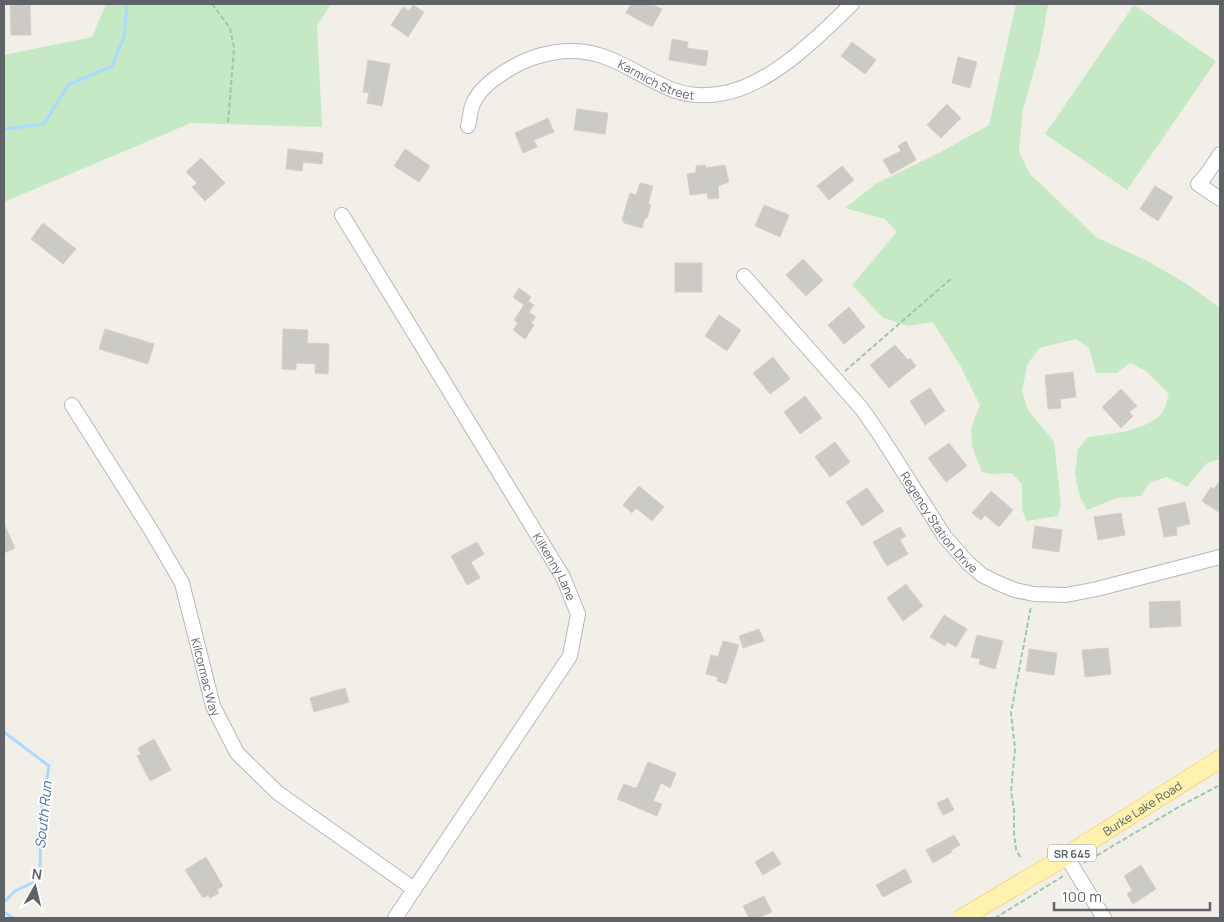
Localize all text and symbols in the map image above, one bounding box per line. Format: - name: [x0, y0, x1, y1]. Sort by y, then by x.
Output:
- street label: Karmich Street: [615, 55, 696, 103]
- street label: Regency Station Drive: [897, 468, 982, 577]
- street label: Kilkenny Lane: [529, 529, 580, 603]
- street label: Kilcormac Way: [188, 636, 225, 719]
- street label: Burke Lake Road: [1099, 777, 1185, 839]
- water label: South Run: [30, 780, 56, 850]
- road number: SR 645: [1048, 844, 1096, 861]
- north arrow: [10, 862, 60, 912]
- text: N: [31, 864, 43, 884]
- scale bar: [1054, 880, 1210, 912]
- text: 100 m: [1062, 886, 1102, 907]

